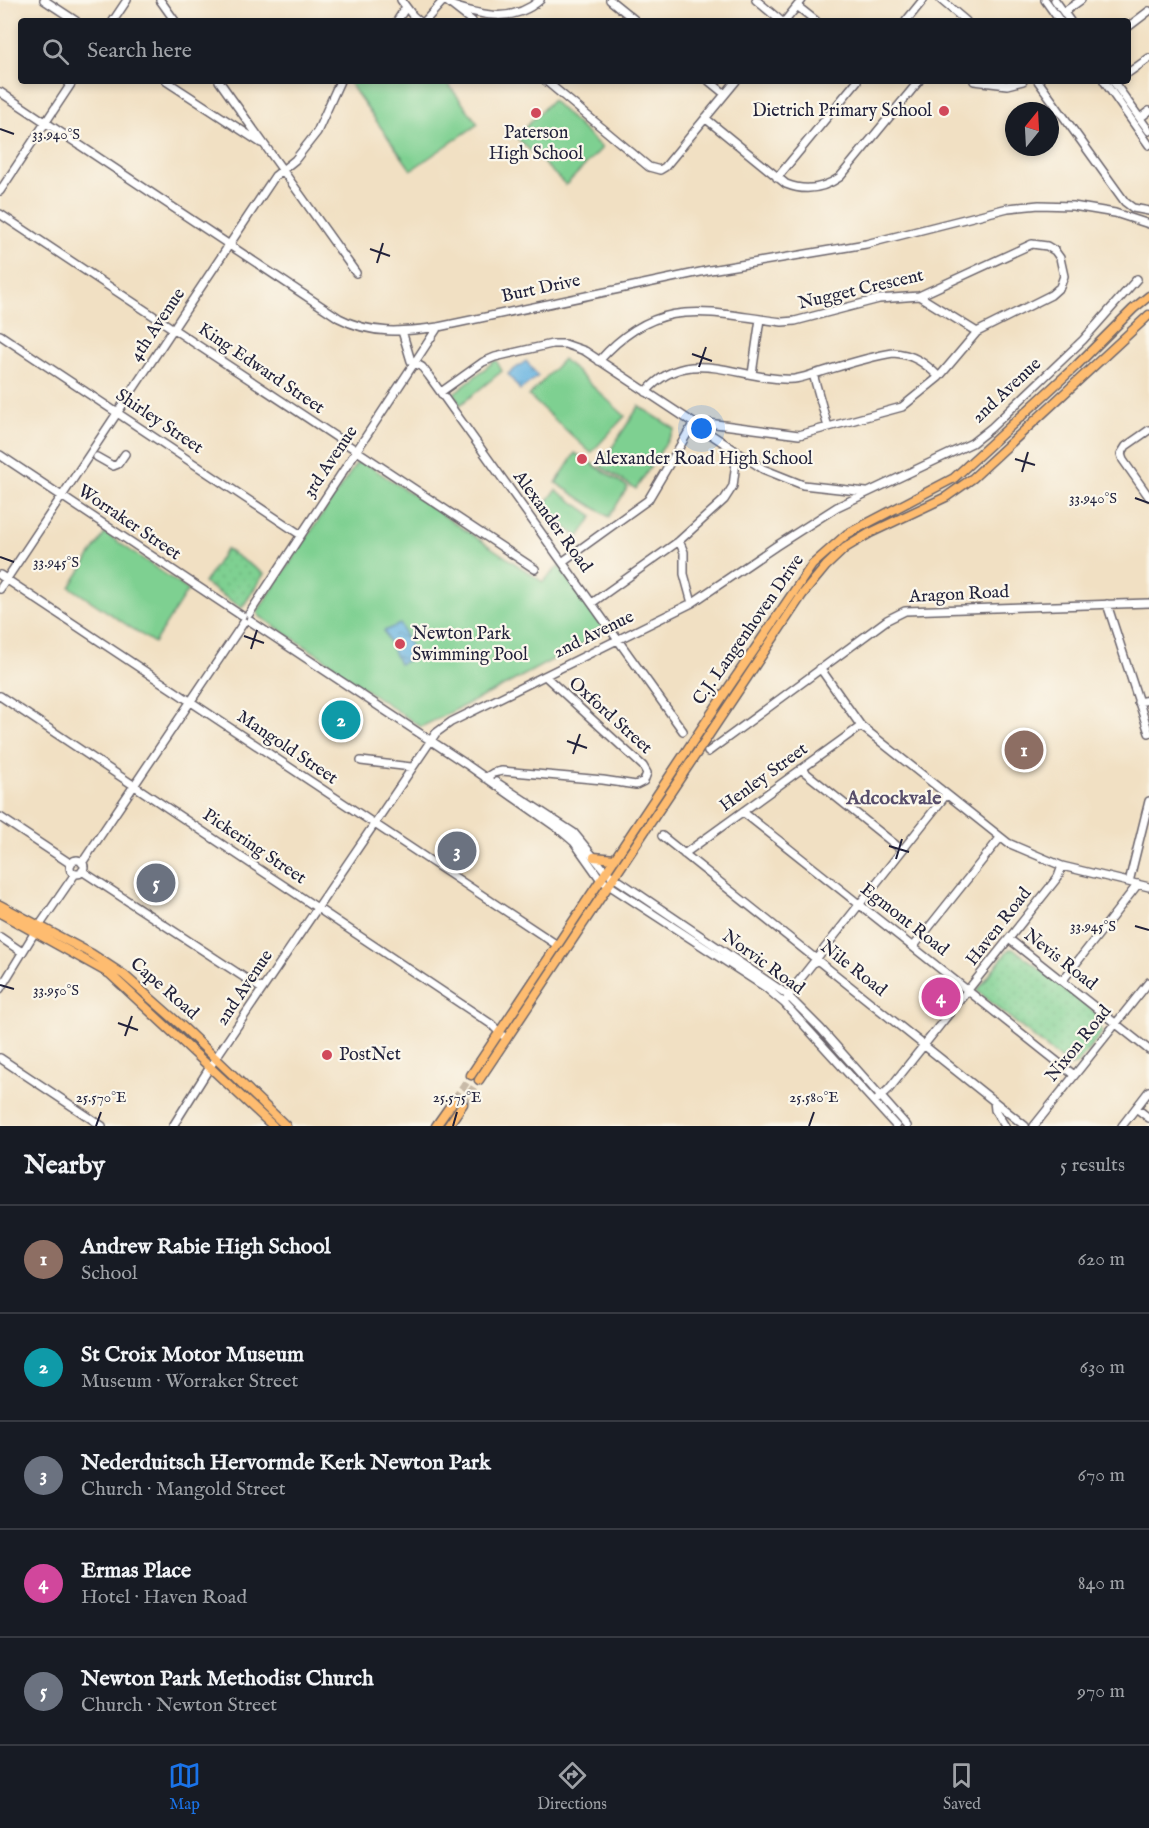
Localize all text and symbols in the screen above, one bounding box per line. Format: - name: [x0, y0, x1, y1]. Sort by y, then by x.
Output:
- search box: [18, 18, 1131, 84]
- icon: search: [39, 35, 72, 68]
- text: Search here: [87, 37, 192, 65]
- place label: Dietrich Primary School: [752, 100, 932, 123]
- north arrow: [1005, 102, 1059, 156]
- marker: Dietrich Primary School: [937, 104, 951, 118]
- marker: Paterson High School: [529, 106, 543, 120]
- place label: Paterson High School: [489, 122, 583, 166]
- text: 33.940°S: [32, 125, 80, 144]
- street label: Nugget Crescent: [796, 264, 926, 316]
- street label: Burt Drive: [500, 269, 582, 309]
- street label: 4th Avenue: [125, 284, 191, 366]
- street label: King Edward Street: [193, 318, 329, 420]
- street label: 2nd Avenue: [967, 353, 1047, 429]
- street label: Shirley Street: [111, 384, 207, 460]
- your location: [687, 414, 716, 443]
- street label: 3rd Avenue: [299, 422, 363, 502]
- place label: Alexander Road High School: [593, 448, 813, 471]
- marker: Alexander Road High School: [575, 452, 589, 466]
- street label: Alexander Road: [507, 466, 597, 578]
- street label: Worraker Street: [73, 480, 185, 566]
- text: 33.940°S: [1069, 489, 1117, 508]
- street label: C.J. Langenhoven Drive: [688, 550, 810, 710]
- text: 33.945°S: [33, 553, 79, 572]
- street label: Aragon Road: [907, 581, 1010, 609]
- street label: 2nd Avenue: [550, 606, 638, 664]
- place label: Newton Park Swimming Pool: [412, 623, 528, 667]
- marker: Newton Park Swimming Pool: [393, 637, 407, 651]
- street label: Oxford Street: [563, 672, 657, 760]
- pin: 2: [322, 698, 360, 742]
- street label: Mangold Street: [232, 706, 342, 790]
- pin: 1: [1004, 728, 1044, 772]
- street label: Henley Street: [715, 738, 813, 818]
- district label: Adcockvale: [846, 786, 942, 811]
- street label: Pickering Street: [198, 804, 310, 890]
- pin: 3: [438, 828, 476, 874]
- pin: 5: [136, 860, 176, 906]
- street label: Egmont Road: [855, 878, 953, 962]
- street label: Haven Road: [961, 883, 1037, 971]
- text: 33.945°S: [1070, 917, 1116, 936]
- street label: Nevis Road: [1019, 924, 1102, 996]
- street label: Norvic Road: [717, 925, 809, 1001]
- street label: Nile Road: [815, 936, 891, 1002]
- street label: 2nd Avenue: [211, 946, 279, 1030]
- street label: Cape Road: [125, 953, 203, 1025]
- pin: 4: [922, 974, 960, 1020]
- text: 33.950°S: [33, 981, 79, 1000]
- street label: Nixon Road: [1041, 1000, 1117, 1087]
- place label: PostNet: [339, 1044, 401, 1067]
- marker: PostNet: [320, 1048, 334, 1062]
- text: 25.570°E: [76, 1088, 126, 1107]
- text: 25.575°E: [433, 1088, 481, 1107]
- text: 25.580°E: [789, 1088, 839, 1107]
- text: Nearby: [24, 1149, 105, 1182]
- text: 5 results: [1060, 1153, 1125, 1178]
- text: Andrew Rabie High School: [81, 1233, 330, 1261]
- text: 1: [40, 1247, 47, 1272]
- text: 620 m: [1078, 1247, 1125, 1272]
- text: School: [81, 1261, 137, 1286]
- text: St Croix Motor Museum: [81, 1341, 304, 1369]
- text: 2: [39, 1355, 48, 1380]
- text: 630 m: [1079, 1355, 1125, 1380]
- text: Museum · Worraker Street: [81, 1369, 298, 1394]
- text: Nederduitsch Hervormde Kerk Newton Park: [81, 1449, 491, 1477]
- text: 3: [40, 1463, 47, 1488]
- text: 670 m: [1078, 1463, 1125, 1488]
- text: Church · Mangold Street: [81, 1477, 286, 1502]
- text: Ermas Place: [81, 1557, 191, 1585]
- text: 4: [39, 1571, 48, 1596]
- text: 840 m: [1078, 1571, 1125, 1596]
- text: Hotel · Haven Road: [81, 1585, 247, 1610]
- text: Newton Park Methodist Church: [81, 1665, 374, 1693]
- text: 5: [40, 1679, 47, 1704]
- text: 970 m: [1077, 1679, 1125, 1704]
- text: Church · Newton Street: [81, 1693, 277, 1718]
- tab: Map: [168, 1759, 201, 1815]
- tab: Directions: [537, 1759, 607, 1815]
- tab: Saved: [943, 1759, 981, 1815]

